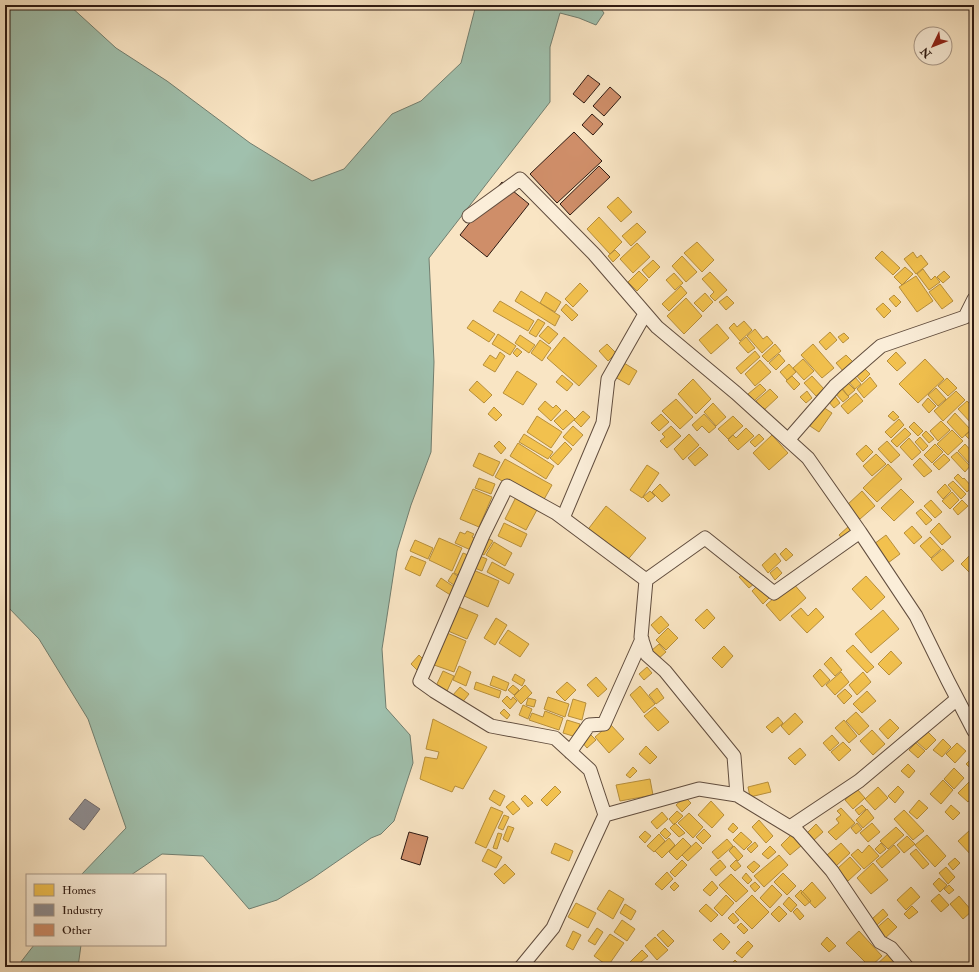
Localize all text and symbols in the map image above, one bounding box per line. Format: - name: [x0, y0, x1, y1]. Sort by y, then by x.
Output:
- north arrow: [913, 26, 953, 66]
- text: N: [917, 44, 935, 61]
- legend: [26, 874, 166, 946]
- text: Homes: [62, 883, 96, 898]
- text: Industry: [62, 903, 104, 918]
- text: Other: [62, 923, 92, 938]

